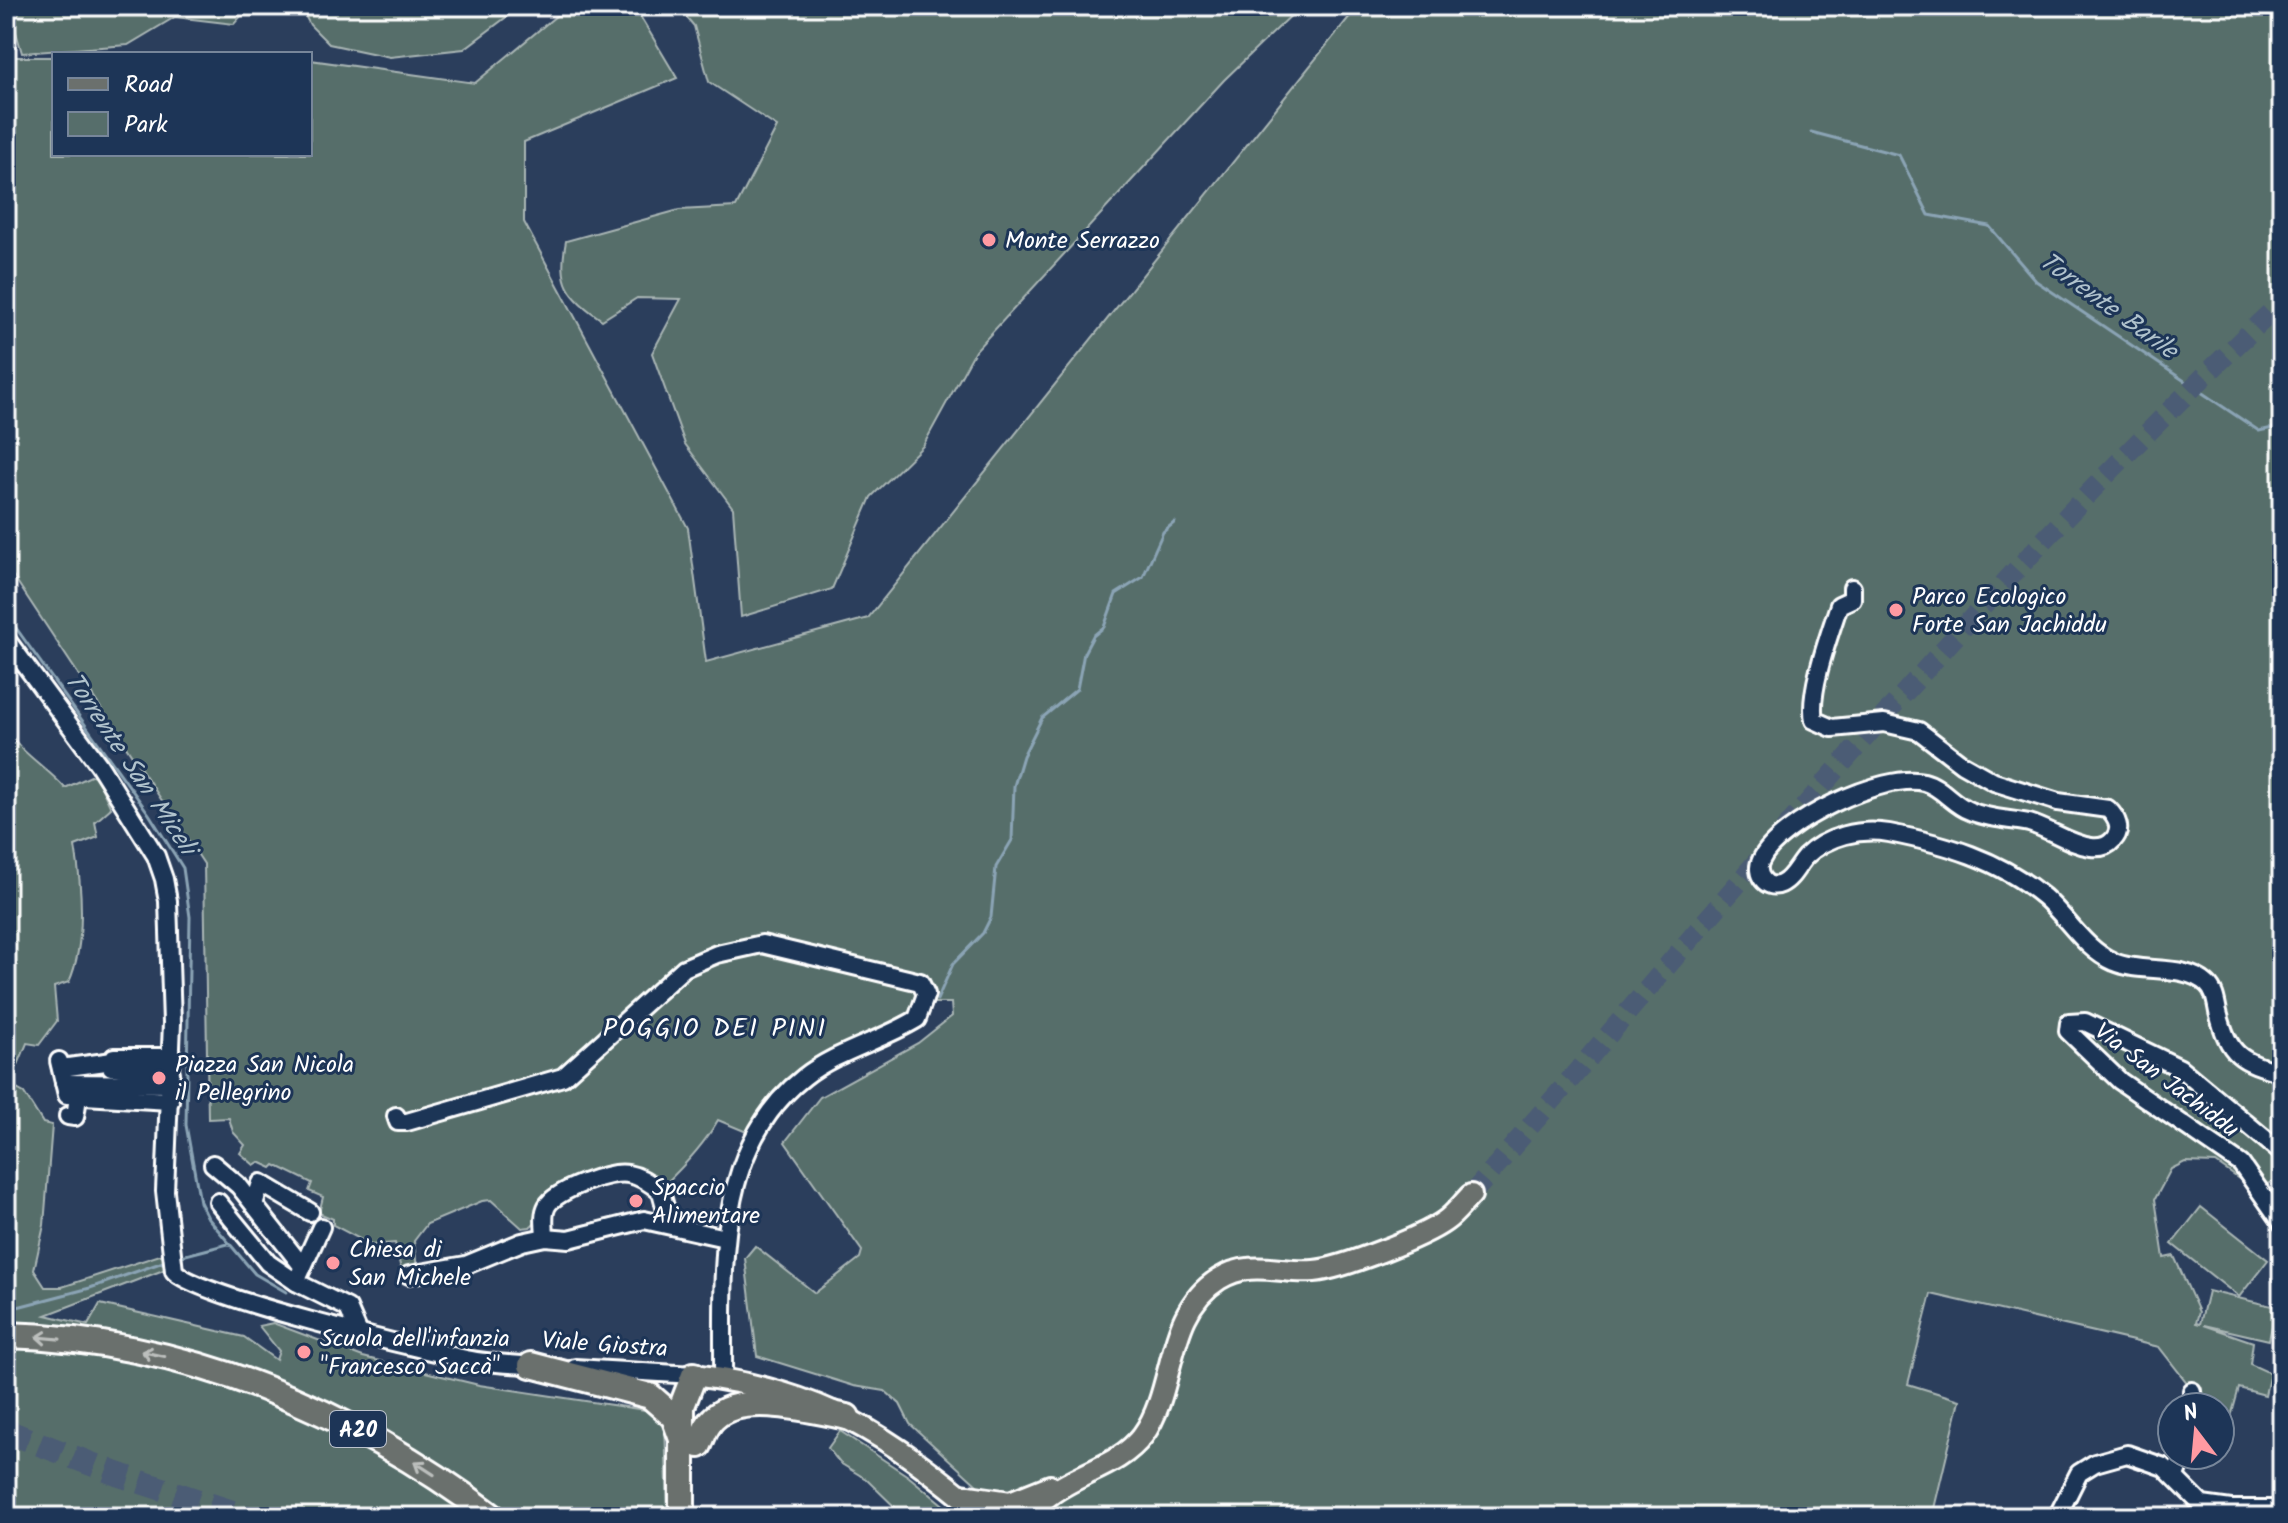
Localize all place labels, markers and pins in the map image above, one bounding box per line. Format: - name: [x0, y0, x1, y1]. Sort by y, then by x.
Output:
- place label: Monte Serrazzo: [1005, 222, 1160, 261]
- marker: Monte Serrazzo: [980, 231, 998, 249]
- place label: Parco Ecologico Forte San Jachiddu: [1912, 578, 2107, 645]
- marker: Parco Ecologico Forte San Jachiddu: [1887, 601, 1905, 619]
- place label: Piazza San Nicola il Pellegrino: [175, 1046, 354, 1113]
- marker: Piazza San Nicola il Pellegrino: [150, 1069, 168, 1087]
- place label: Spaccio Alimentare: [652, 1169, 760, 1236]
- marker: Spaccio Alimentare: [627, 1192, 645, 1210]
- place label: Chiesa di San Michele: [349, 1231, 471, 1298]
- marker: Chiesa di San Michele: [324, 1254, 342, 1272]
- place label: Scuola dell'infanzia "Francesco Saccà": [320, 1320, 510, 1387]
- marker: Scuola dell'infanzia "Francesco Saccà": [295, 1343, 313, 1361]

